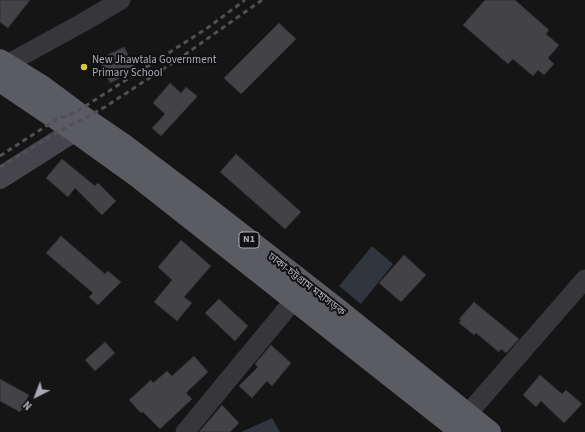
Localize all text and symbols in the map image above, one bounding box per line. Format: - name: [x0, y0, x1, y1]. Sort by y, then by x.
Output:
- place label: New Jhawtala Government Primary School: [92, 54, 216, 80]
- marker: New Jhawtala Government Primary School: [79, 62, 89, 72]
- road number: N1: [239, 232, 259, 248]
- street label: ঢাকা-চট্টগ্রাম মহাসড়ক: [265, 251, 347, 319]
- north arrow: [16, 376, 56, 416]
- text: N: [20, 397, 35, 413]

